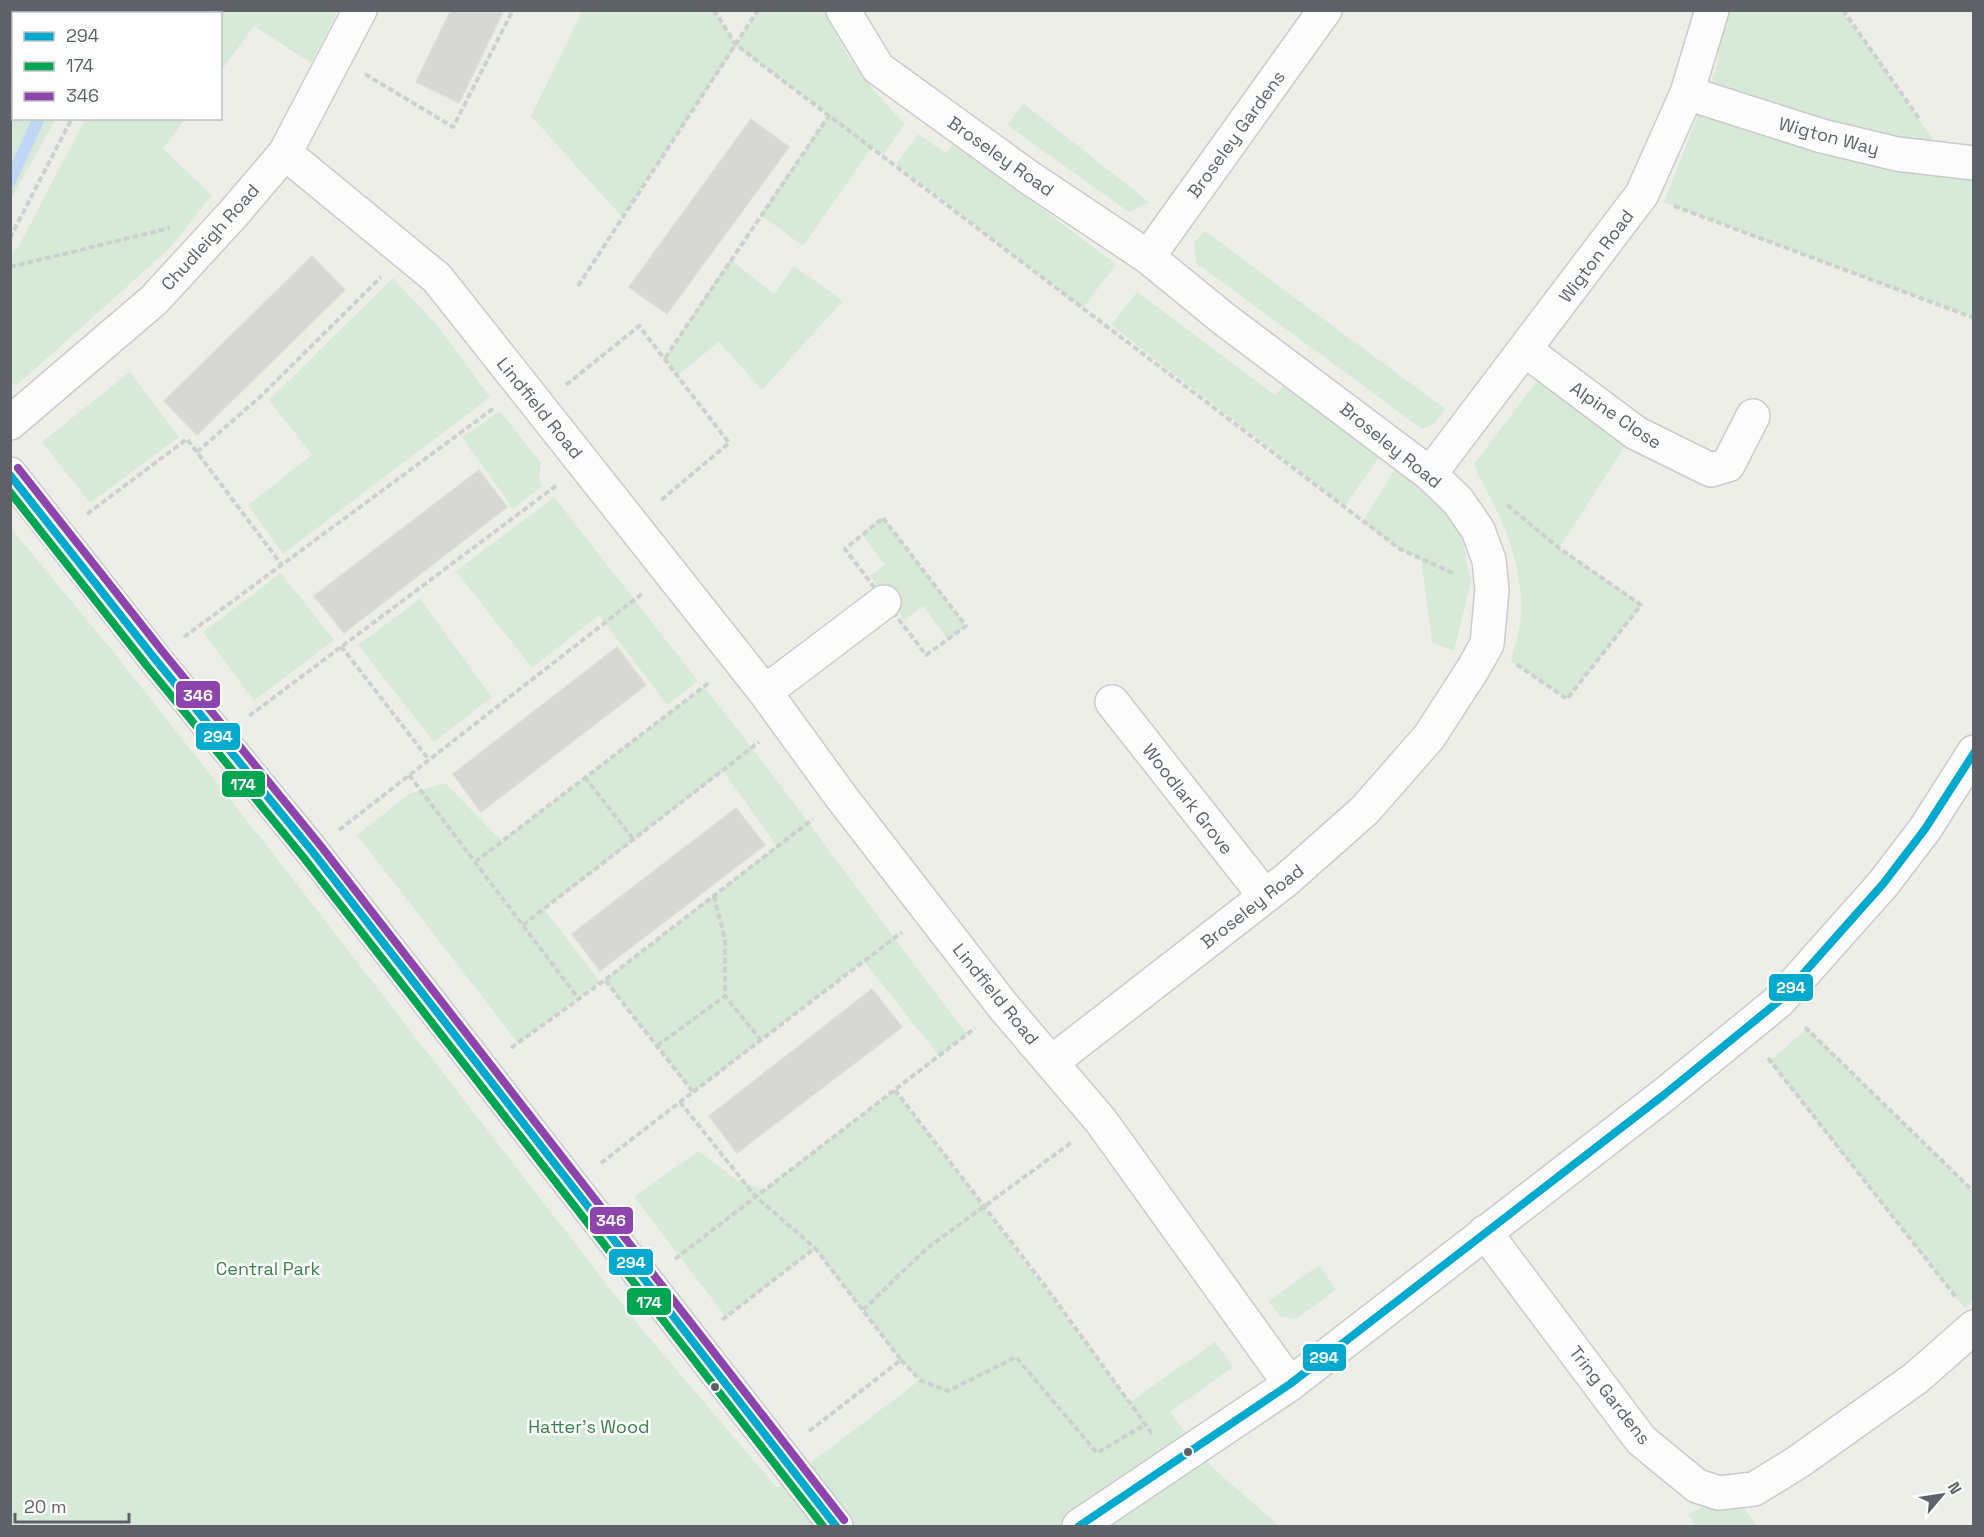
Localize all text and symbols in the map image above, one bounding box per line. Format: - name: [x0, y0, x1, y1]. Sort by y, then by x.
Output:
- legend: [12, 12, 222, 120]
- text: 294: [66, 24, 99, 47]
- text: 174: [66, 54, 94, 77]
- street label: Broseley Gardens: [1182, 66, 1290, 202]
- text: 346: [66, 84, 99, 107]
- street label: Broseley Road: [943, 111, 1059, 201]
- street label: Wigton Way: [1776, 112, 1882, 160]
- street label: Chudleigh Road: [156, 179, 264, 295]
- street label: Wigton Road: [1554, 205, 1638, 307]
- street label: Lindfield Road: [492, 352, 588, 464]
- street label: Alpine Close: [1566, 376, 1666, 454]
- street label: Broseley Road: [1335, 397, 1447, 493]
- line badge: 346: [175, 680, 221, 709]
- text: 346: [183, 685, 213, 706]
- line badge: 294: [195, 722, 241, 751]
- text: 294: [203, 726, 233, 747]
- street label: Woodlark Grove: [1138, 739, 1238, 859]
- line badge: 174: [221, 770, 266, 798]
- text: 174: [230, 774, 256, 795]
- street label: Broseley Road: [1196, 859, 1308, 953]
- street label: Lindfield Road: [948, 938, 1044, 1050]
- line badge: 294: [1768, 973, 1814, 1002]
- text: 294: [1776, 977, 1806, 998]
- line badge: 346: [589, 1206, 634, 1235]
- text: 346: [596, 1210, 626, 1231]
- line badge: 294: [608, 1248, 654, 1276]
- text: 294: [616, 1252, 646, 1273]
- park label: Central Park: [216, 1257, 321, 1280]
- line badge: 174: [626, 1287, 672, 1316]
- text: 174: [636, 1292, 662, 1313]
- street label: Tring Gardens: [1564, 1341, 1656, 1449]
- line badge: 294: [1302, 1343, 1347, 1372]
- text: 294: [1309, 1347, 1339, 1368]
- unlabelled marker: [709, 1381, 721, 1393]
- park label: Hatter's Wood: [528, 1415, 650, 1438]
- unlabelled marker: [1182, 1446, 1194, 1458]
- north arrow: [1912, 1465, 1972, 1525]
- text: N: [1943, 1478, 1966, 1498]
- scale bar: [15, 1486, 129, 1524]
- text: 20 m: [24, 1495, 67, 1518]

